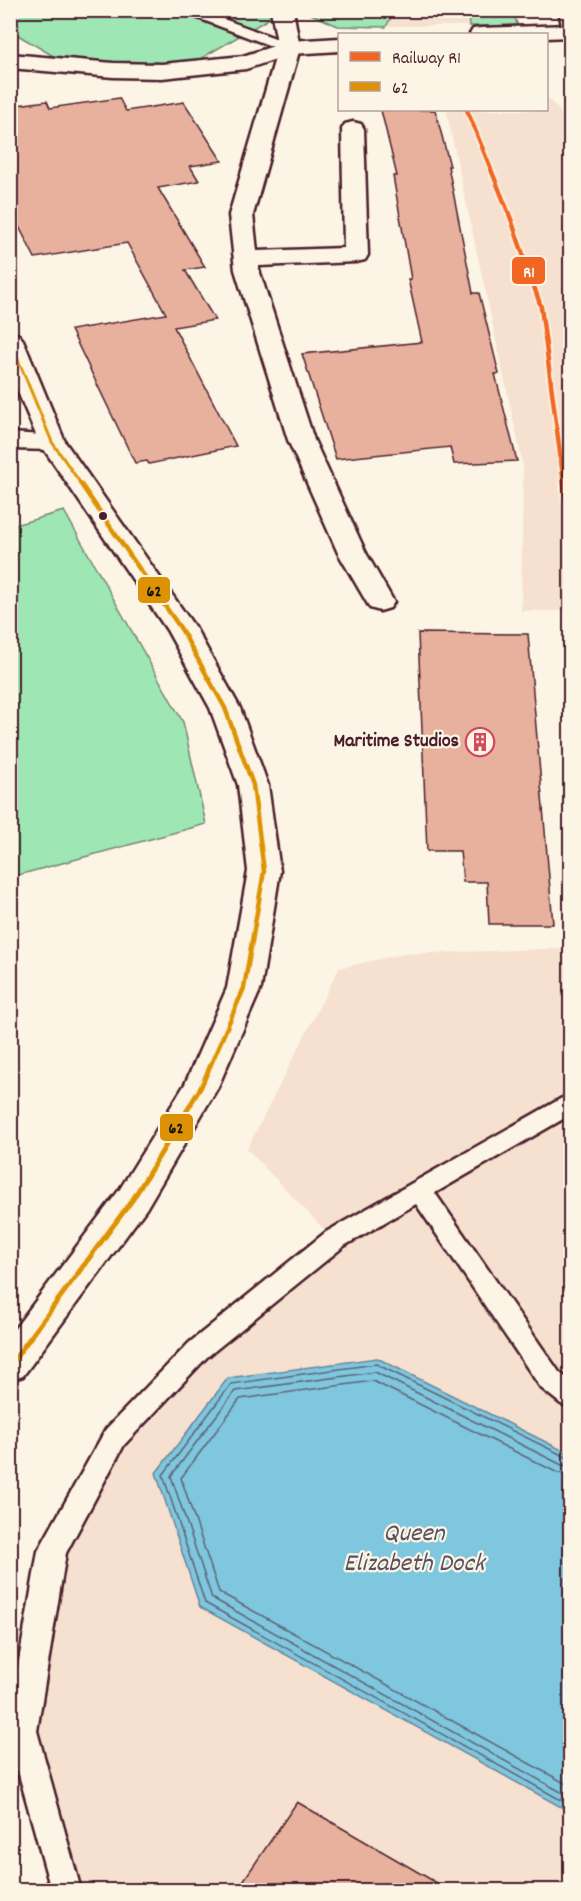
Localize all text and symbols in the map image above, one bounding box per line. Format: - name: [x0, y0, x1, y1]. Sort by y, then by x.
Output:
- legend: [338, 33, 548, 111]
- text: Railway R1: [392, 47, 461, 72]
- text: 62: [392, 77, 409, 102]
- line badge: R1: [511, 256, 546, 285]
- text: R1: [523, 262, 535, 285]
- unlabelled marker: [97, 510, 109, 522]
- line badge: 62: [137, 576, 171, 604]
- text: 62: [147, 581, 161, 604]
- building icon: Maritime Studios: [464, 726, 496, 758]
- place label: Maritime Studios: [333, 728, 459, 756]
- line badge: 62: [159, 1113, 194, 1142]
- text: 62: [169, 1118, 183, 1141]
- water label: Queen Elizabeth Dock: [343, 1516, 487, 1583]

